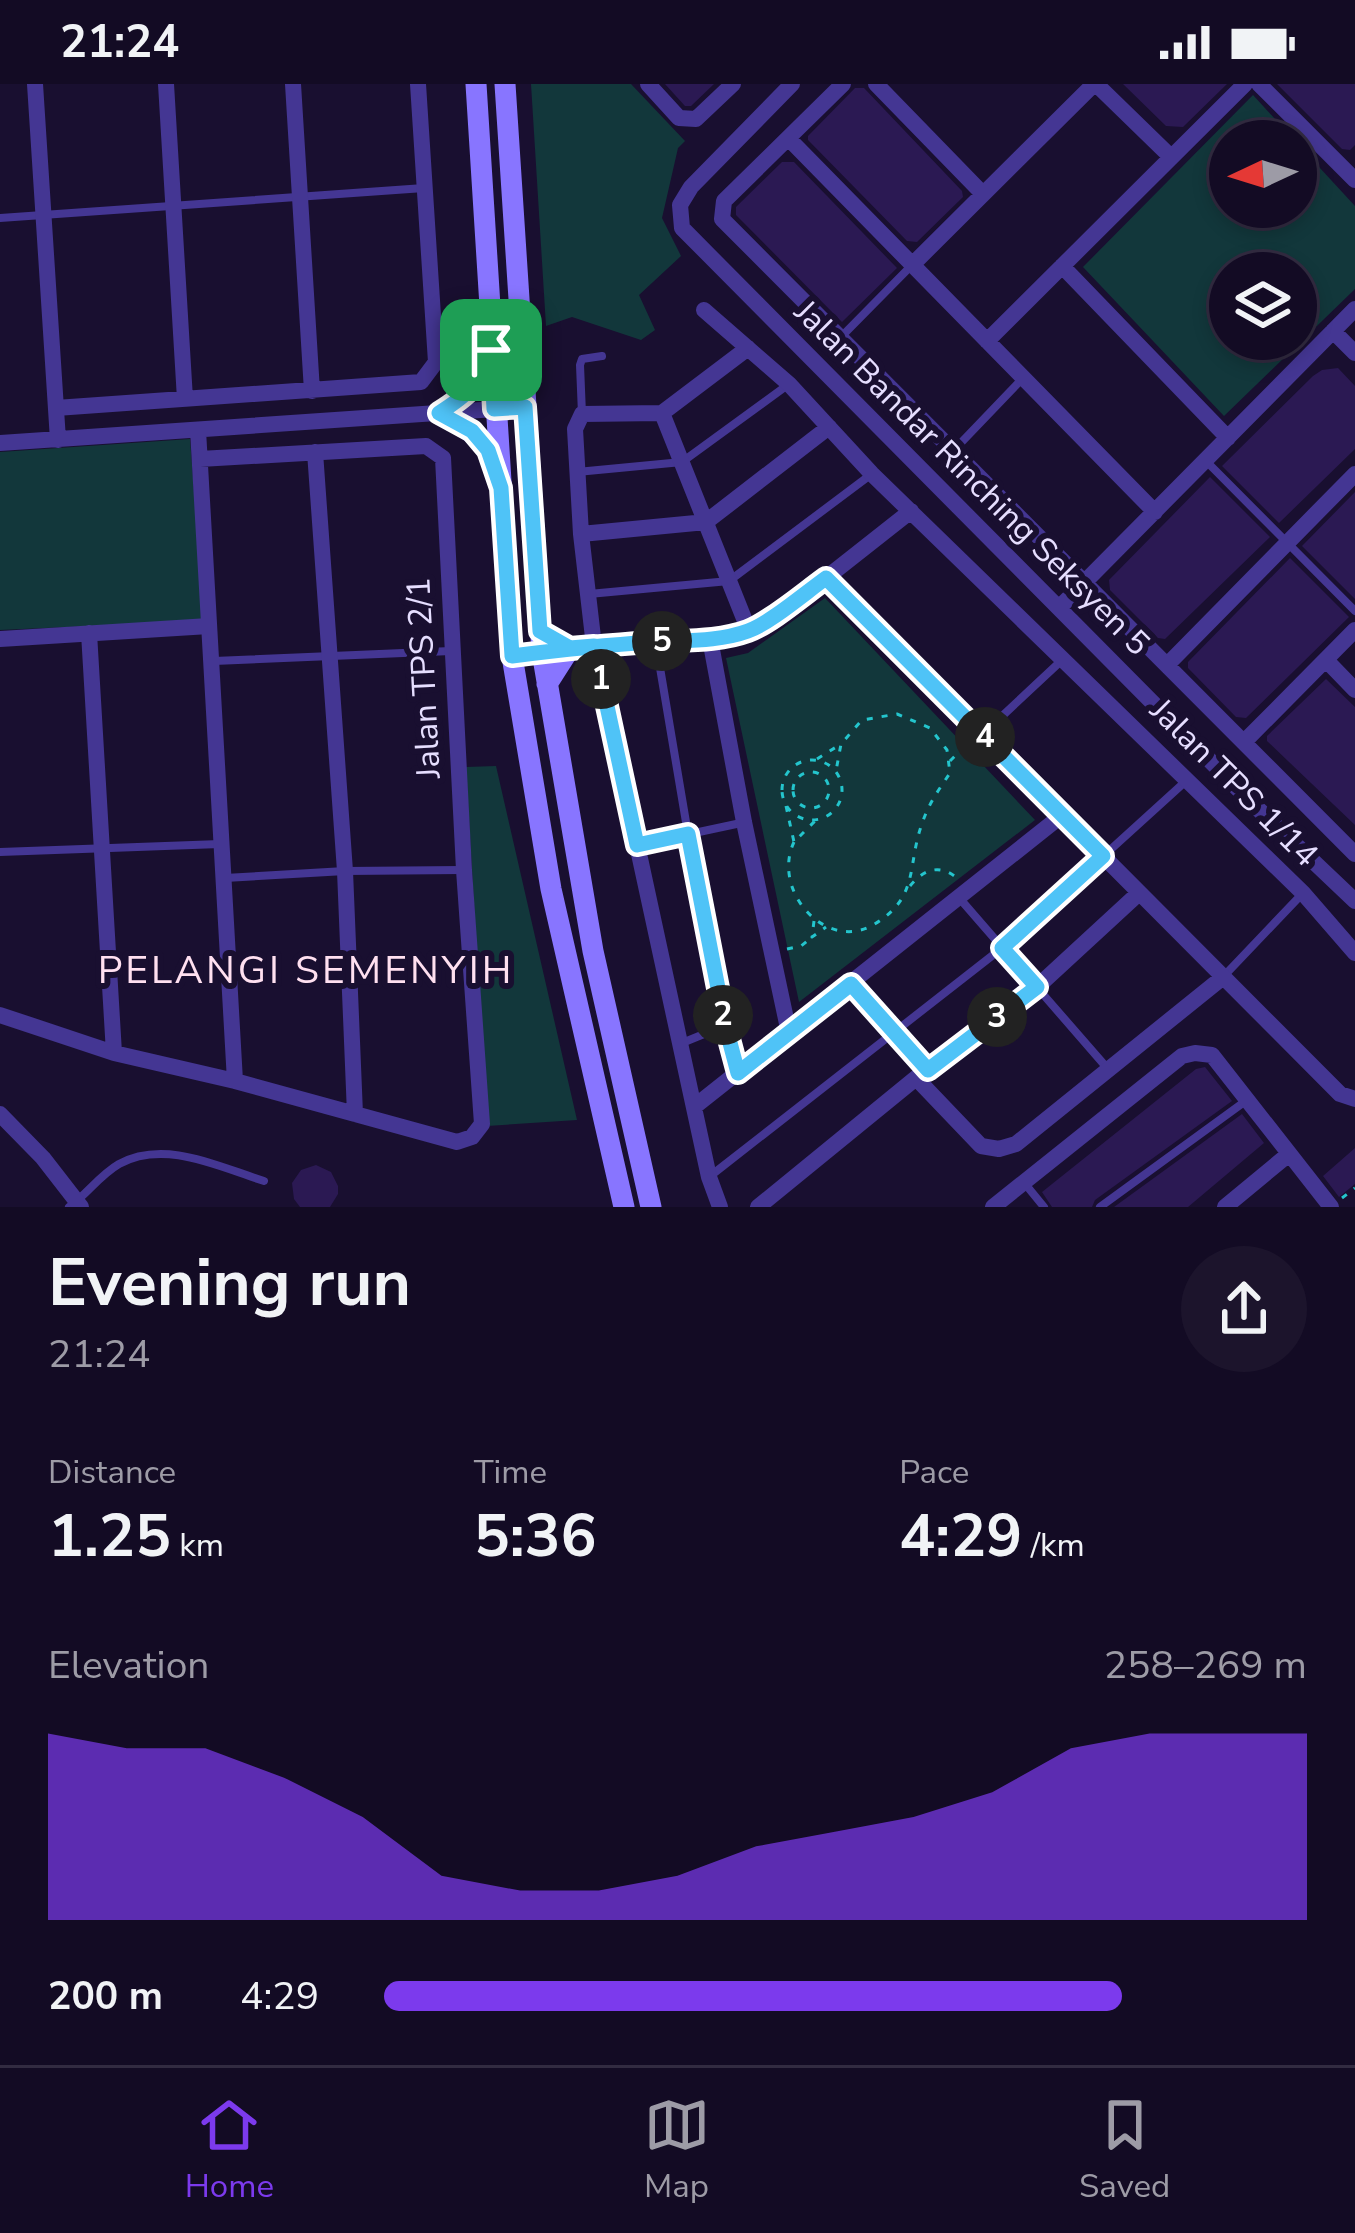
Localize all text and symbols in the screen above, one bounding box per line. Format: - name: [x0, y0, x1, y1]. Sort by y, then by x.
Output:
- text: 21:24: [60, 12, 179, 73]
- north arrow: [1209, 120, 1317, 228]
- map controls: [1209, 120, 1317, 360]
- button: layers: [1209, 252, 1317, 360]
- street label: Jalan Bandar Rinching Seksyen 5: [784, 290, 1160, 666]
- pin: [440, 299, 542, 401]
- icon: arrive: [458, 317, 524, 383]
- street label: Jalan TPS 2/1: [396, 576, 452, 781]
- pin: 5: [632, 611, 692, 671]
- text: 5: [652, 618, 672, 663]
- pin: 1: [571, 649, 631, 709]
- text: 1: [591, 656, 611, 701]
- street label: Jalan TPS 1/14: [1139, 688, 1328, 877]
- pin: 4: [955, 707, 1015, 767]
- text: 4: [975, 714, 995, 759]
- district label: PELANGI SEMENYIH: [98, 944, 514, 997]
- pin: 2: [693, 985, 753, 1045]
- pin: 3: [967, 987, 1027, 1047]
- text: 2: [713, 992, 733, 1037]
- text: 3: [987, 994, 1007, 1039]
- text: Evening run: [48, 1238, 411, 1328]
- button: share: [1181, 1246, 1307, 1372]
- text: 21:24: [48, 1328, 151, 1381]
- text: Distance: [48, 1450, 176, 1495]
- text: Time: [474, 1450, 547, 1495]
- text: Pace: [899, 1450, 969, 1495]
- text: 1.25: [48, 1495, 171, 1577]
- text: 5:36: [474, 1495, 597, 1577]
- text: 4:29: [899, 1495, 1022, 1577]
- text: km: [171, 1523, 224, 1568]
- text: /km: [1022, 1523, 1085, 1568]
- text: Elevation: [48, 1639, 209, 1692]
- text: 258–269 m: [1104, 1639, 1307, 1692]
- text: 200 m: [48, 1970, 163, 2023]
- text: 4:29: [240, 1970, 319, 2023]
- tab: Home: [185, 2092, 274, 2209]
- tab: Map: [644, 2092, 710, 2209]
- tab: Saved: [1079, 2092, 1170, 2209]

